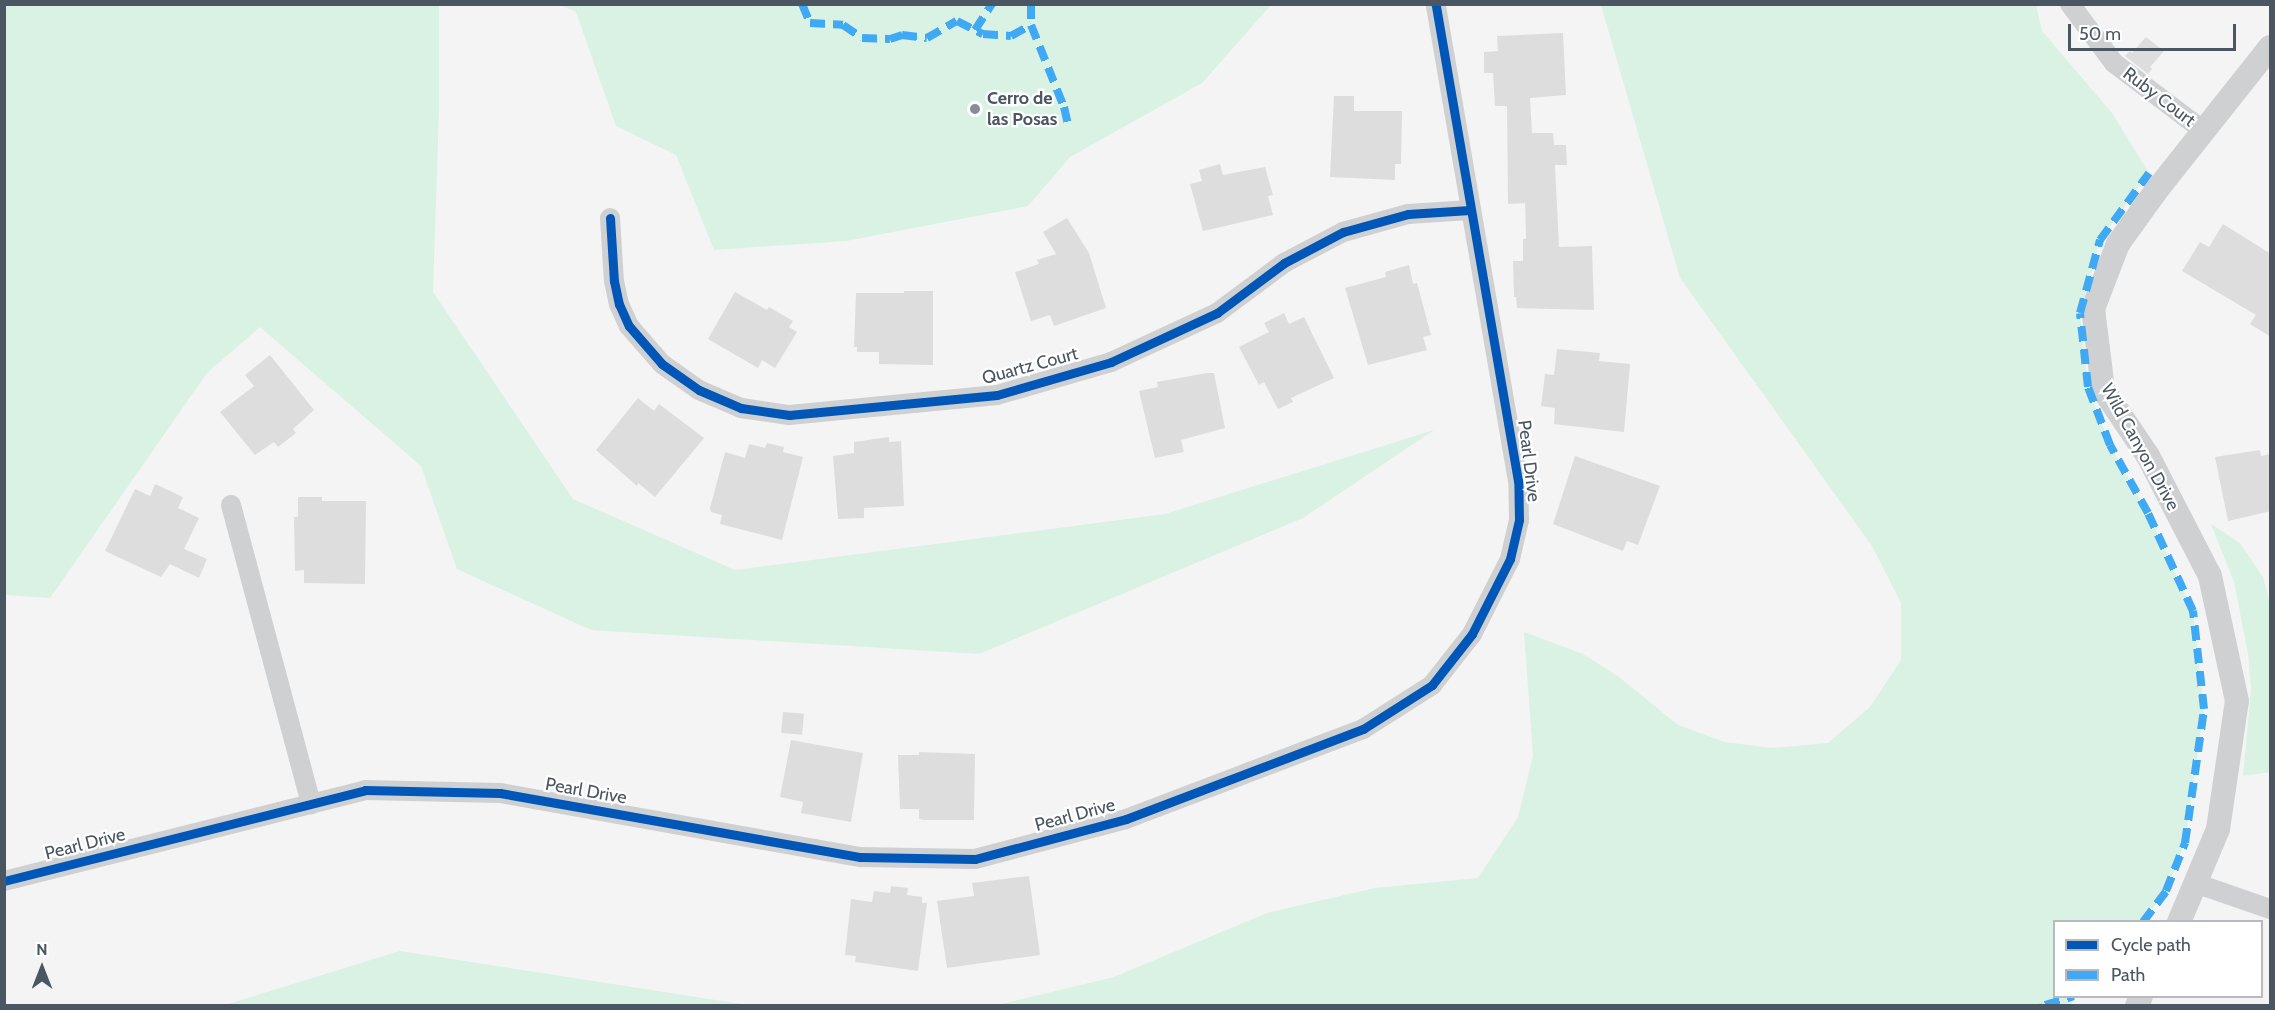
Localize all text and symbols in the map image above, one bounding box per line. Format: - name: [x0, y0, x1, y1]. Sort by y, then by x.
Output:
- scale bar: [2071, 12, 2239, 50]
- text: 50 m: [2079, 23, 2121, 45]
- street label: Ruby Court: [2119, 63, 2199, 131]
- place label: Cerro de las Posas: [987, 88, 1057, 130]
- marker: Cerro de las Posas: [968, 102, 982, 116]
- street label: Quartz Court: [980, 343, 1080, 389]
- street label: Wild Canyon Drive: [2096, 380, 2184, 514]
- street label: Pearl Drive: [1513, 419, 1545, 503]
- street label: Pearl Drive: [544, 773, 628, 809]
- street label: Pearl Drive: [1032, 794, 1118, 836]
- street label: Pearl Drive: [42, 824, 128, 864]
- legend: [2053, 920, 2263, 998]
- text: Cycle path: [2111, 934, 2191, 956]
- north arrow: [12, 938, 72, 998]
- text: N: [36, 940, 48, 959]
- text: Path: [2111, 964, 2145, 986]

